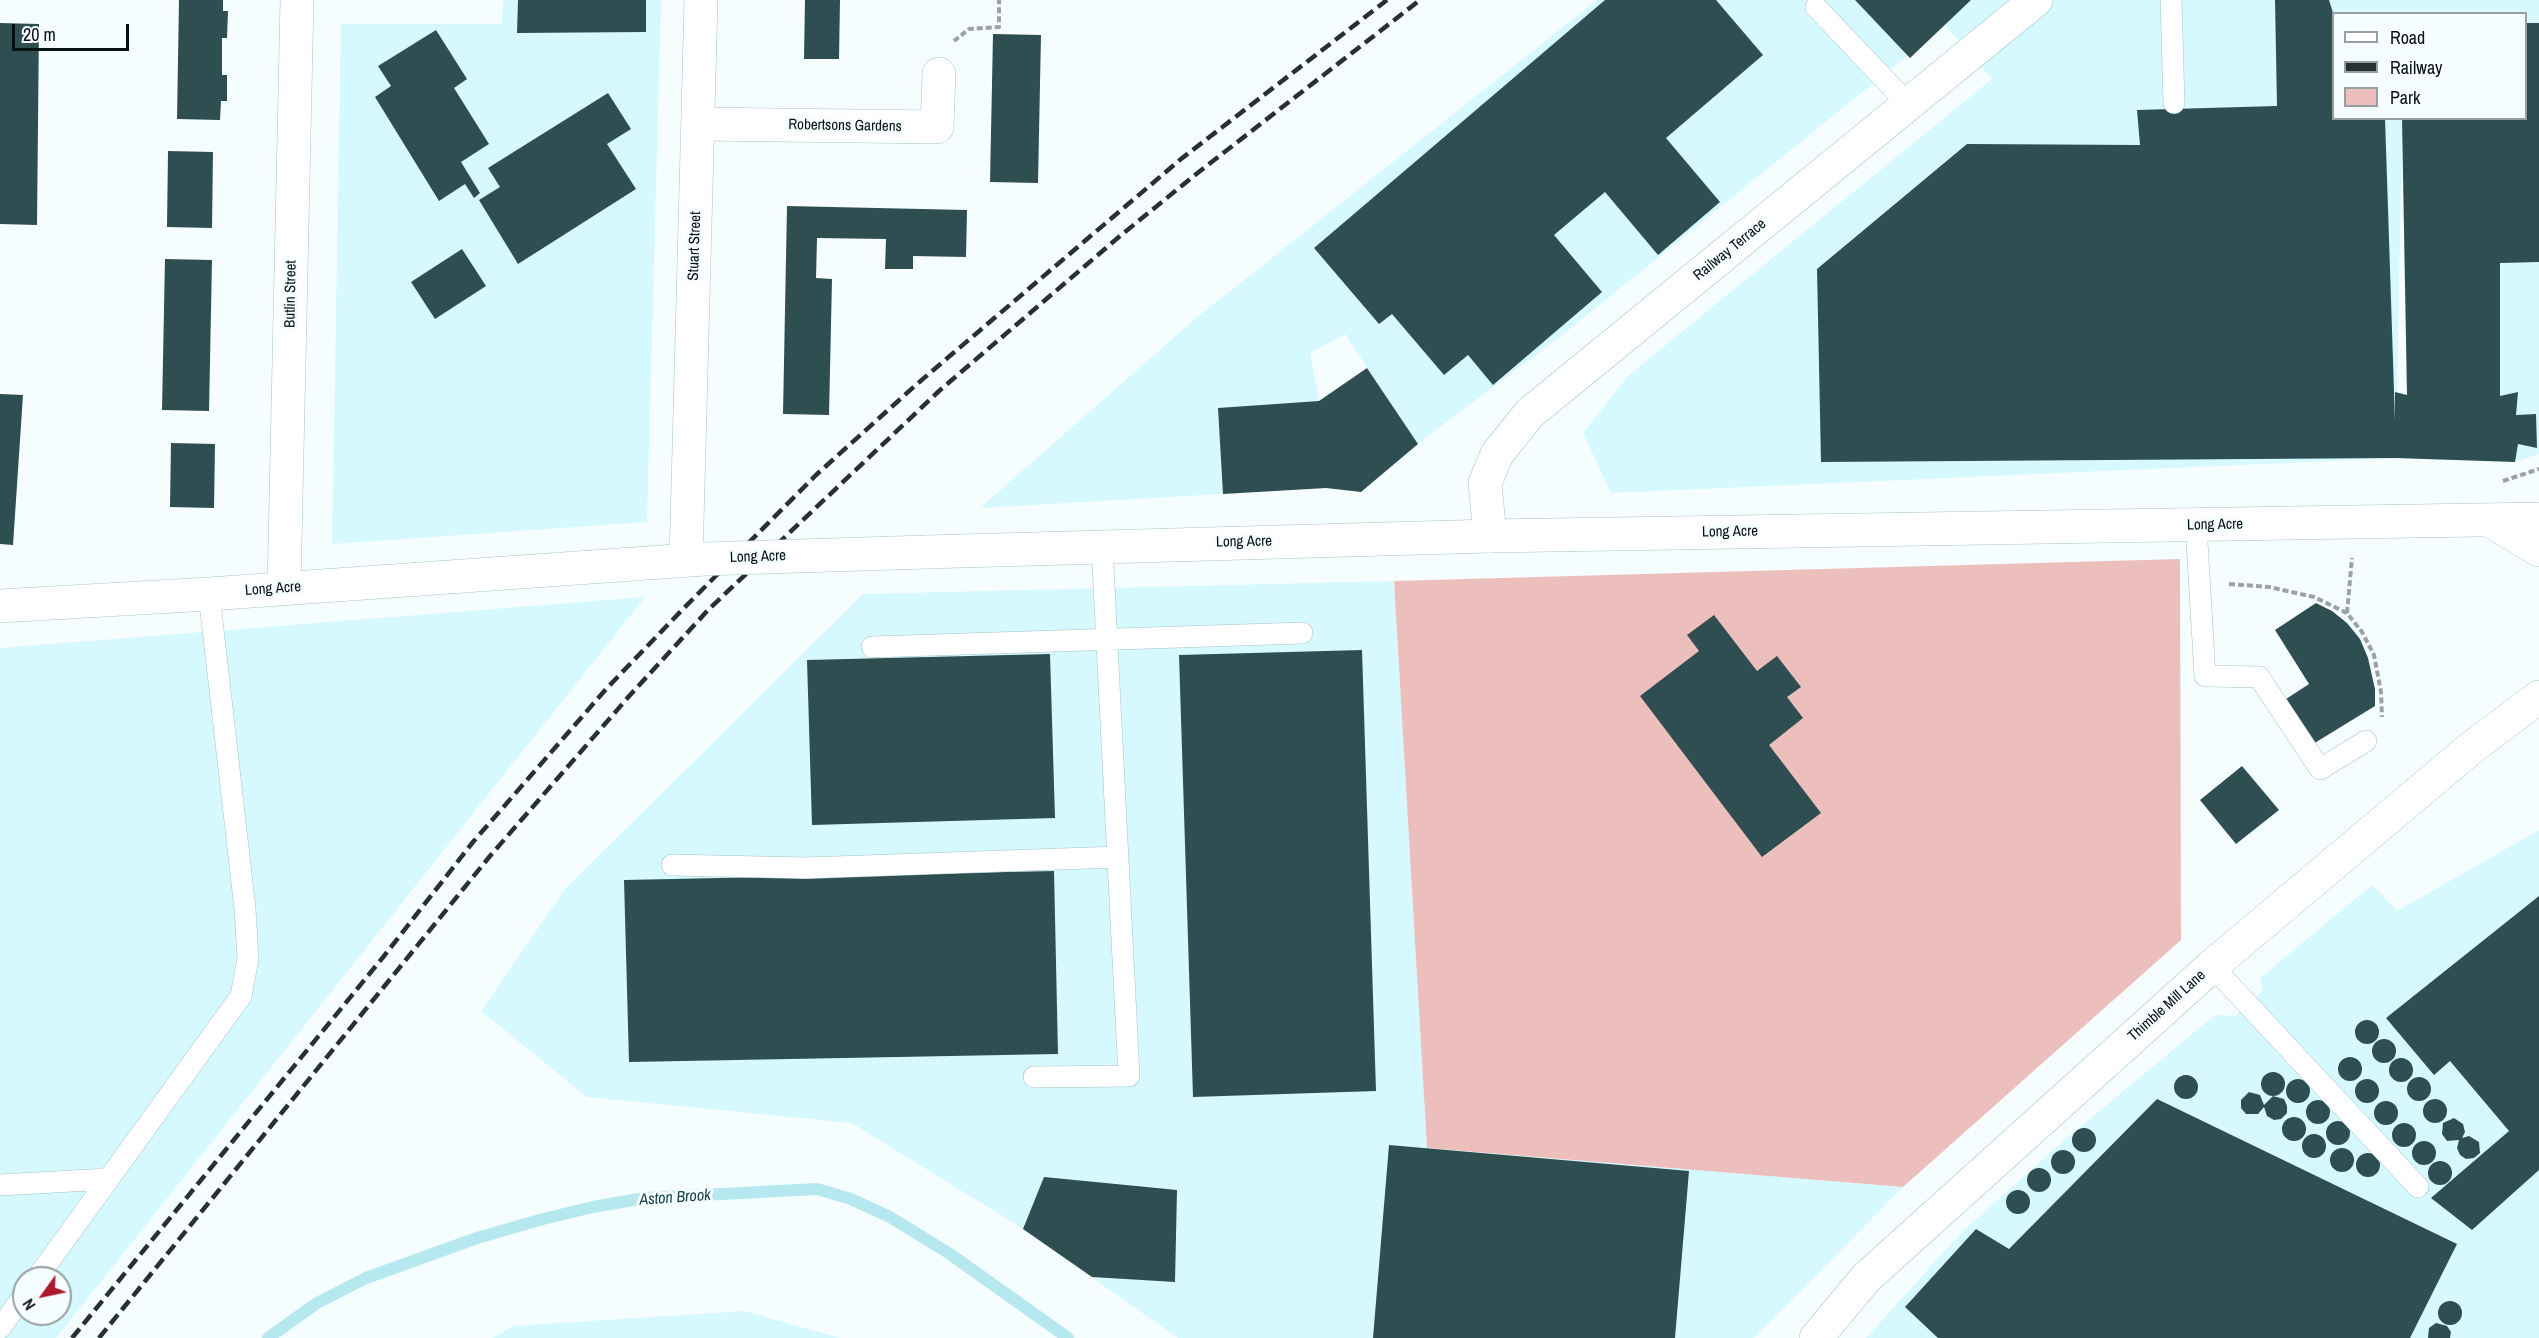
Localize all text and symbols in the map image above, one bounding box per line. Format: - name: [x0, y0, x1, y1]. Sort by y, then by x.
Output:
- scale bar: [15, 12, 132, 50]
- legend: [2332, 12, 2527, 120]
- text: 20 m: [23, 22, 56, 47]
- text: Road: [2390, 25, 2425, 50]
- text: Railway: [2390, 55, 2443, 80]
- text: Park: [2390, 85, 2420, 110]
- street label: Robertsons Gardens: [788, 116, 902, 136]
- street label: Stuart Street: [685, 211, 705, 281]
- street label: Railway Terrace: [1690, 215, 1770, 285]
- street label: Butlin Street: [281, 260, 301, 328]
- street label: Long Acre: [2187, 516, 2243, 534]
- street label: Long Acre: [1702, 523, 1758, 541]
- street label: Long Acre: [1216, 533, 1272, 551]
- street label: Long Acre: [730, 547, 786, 567]
- street label: Long Acre: [244, 578, 302, 600]
- street label: Thimble Mill Lane: [2125, 967, 2209, 1045]
- water label: Aston Brook: [639, 1186, 711, 1210]
- north arrow: [12, 1266, 72, 1326]
- text: N: [17, 1295, 40, 1315]

